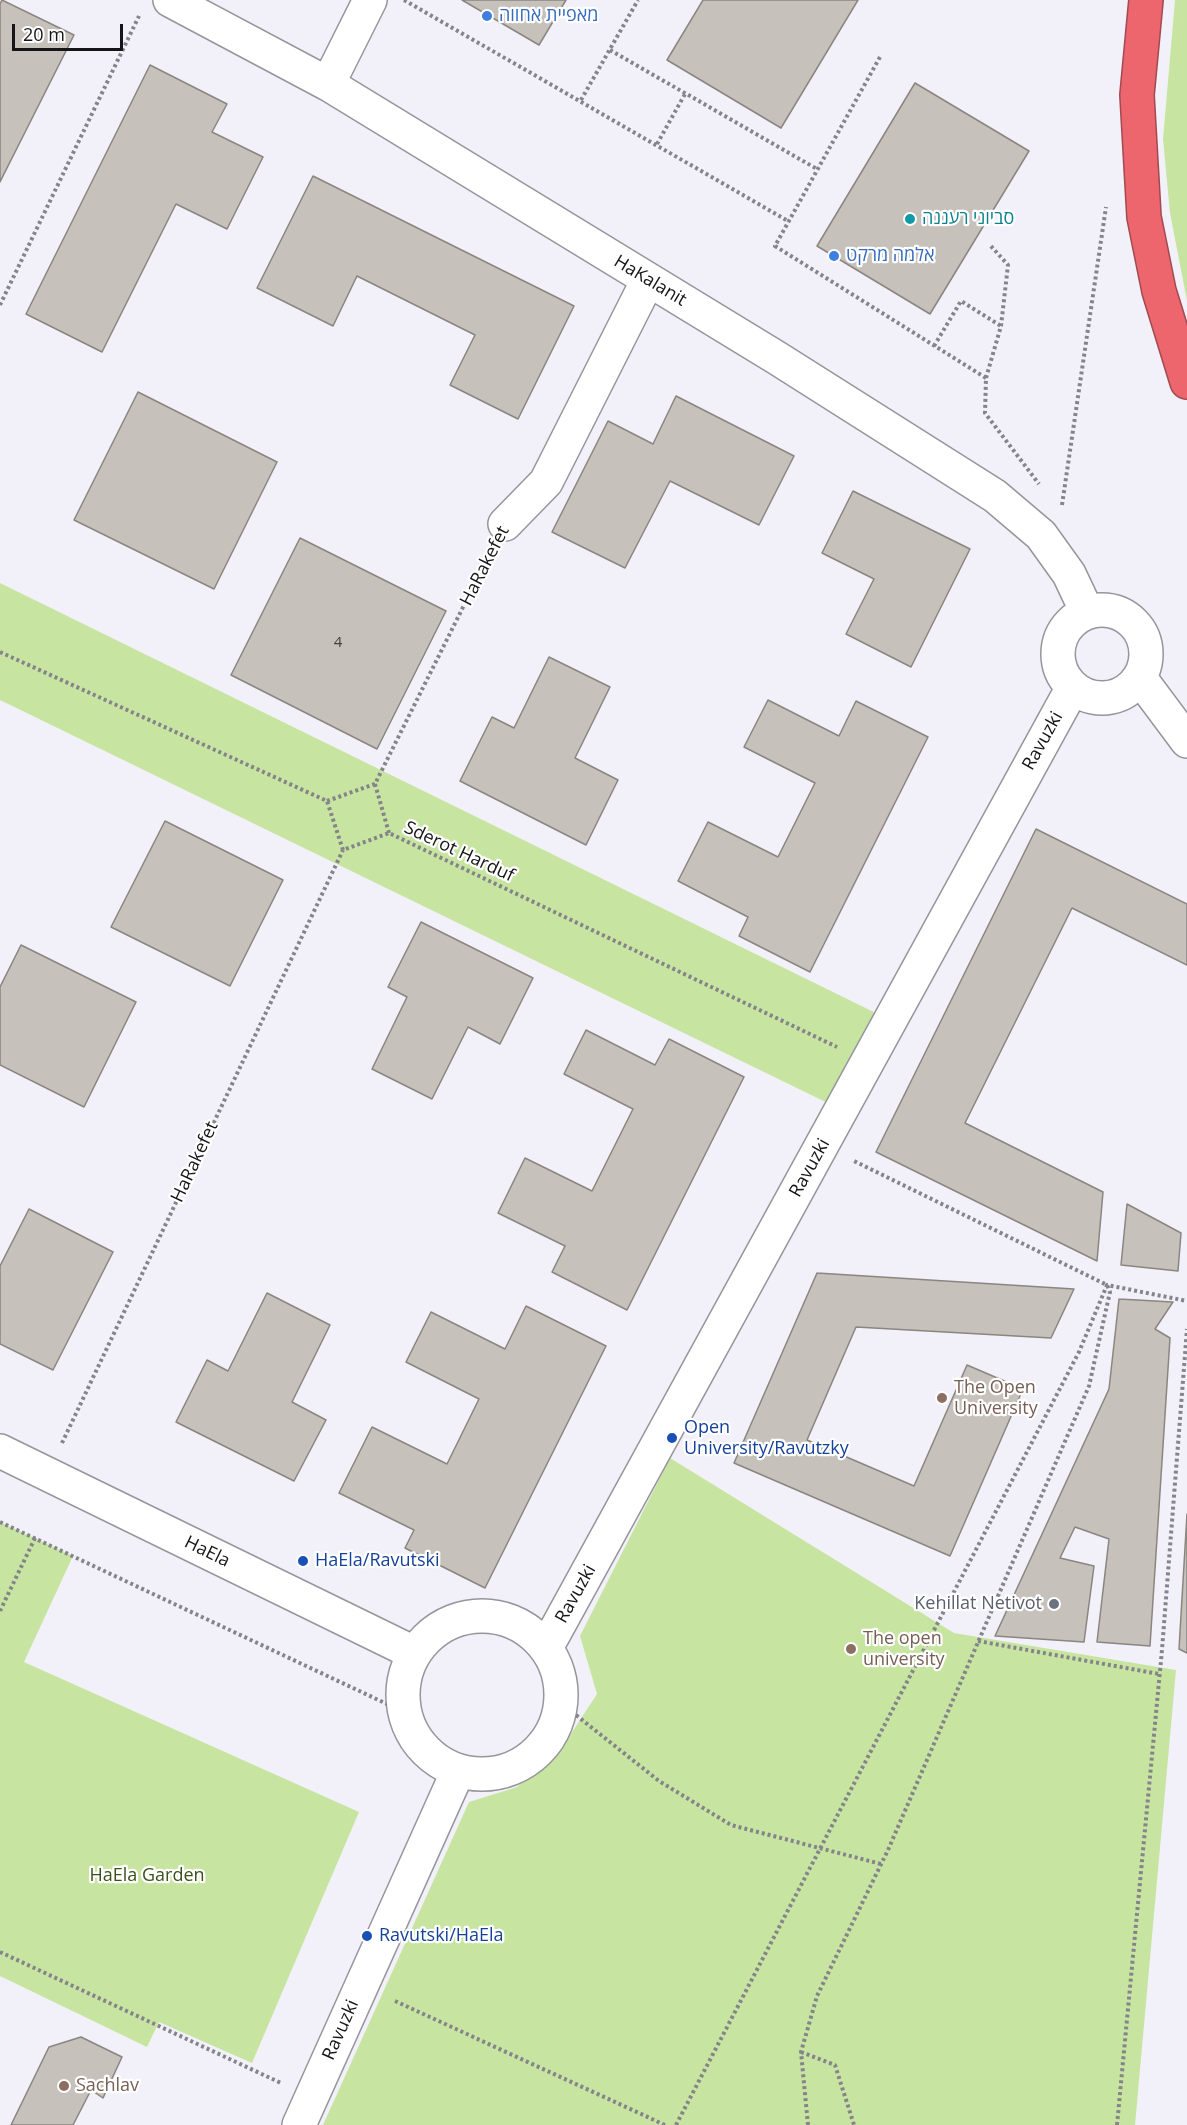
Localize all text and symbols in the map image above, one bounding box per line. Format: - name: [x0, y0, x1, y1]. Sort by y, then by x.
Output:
- place label: מאפיית אחווה: [499, 5, 599, 27]
- marker: מאפיית אחווה: [480, 9, 494, 23]
- scale bar: [15, 12, 126, 50]
- text: 20 m: [23, 22, 65, 46]
- place label: סביוני רעננה: [922, 208, 1014, 230]
- marker: סביוני רעננה: [903, 212, 917, 226]
- place label: אלמה מרקט: [846, 245, 935, 267]
- marker: אלמה מרקט: [827, 249, 841, 263]
- street label: HaKalanit: [610, 251, 690, 311]
- street label: HaRakefet: [456, 523, 514, 609]
- house number: 4: [334, 634, 342, 652]
- street label: Ravuzki: [1018, 708, 1068, 774]
- street label: Sderot Harduf: [401, 817, 517, 887]
- street label: HaRakefet: [167, 1118, 223, 1206]
- street label: Ravuzki: [785, 1135, 835, 1201]
- place label: The Open University: [954, 1377, 1038, 1420]
- marker: The Open University: [935, 1391, 949, 1405]
- place label: Open University/Ravutzky: [684, 1417, 849, 1460]
- marker: Open University/Ravutzky: [665, 1431, 679, 1445]
- street label: HaEla: [181, 1532, 233, 1572]
- place label: HaEla/Ravutski: [315, 1550, 440, 1572]
- marker: HaEla/Ravutski: [296, 1554, 310, 1568]
- street label: Ravuzki: [551, 1561, 601, 1627]
- place label: Kehillat Netivot: [914, 1593, 1042, 1615]
- marker: Kehillat Netivot: [1047, 1597, 1061, 1611]
- place label: The open university: [863, 1628, 945, 1670]
- marker: The open university: [844, 1642, 858, 1656]
- park label: HaEla Garden: [89, 1865, 205, 1887]
- place label: Ravutski/HaEla: [379, 1925, 504, 1947]
- marker: Ravutski/HaEla: [360, 1929, 374, 1943]
- street label: Ravuzki: [318, 1997, 364, 2063]
- place label: Sachlav: [76, 2075, 139, 2097]
- marker: Sachlav: [57, 2079, 71, 2093]

